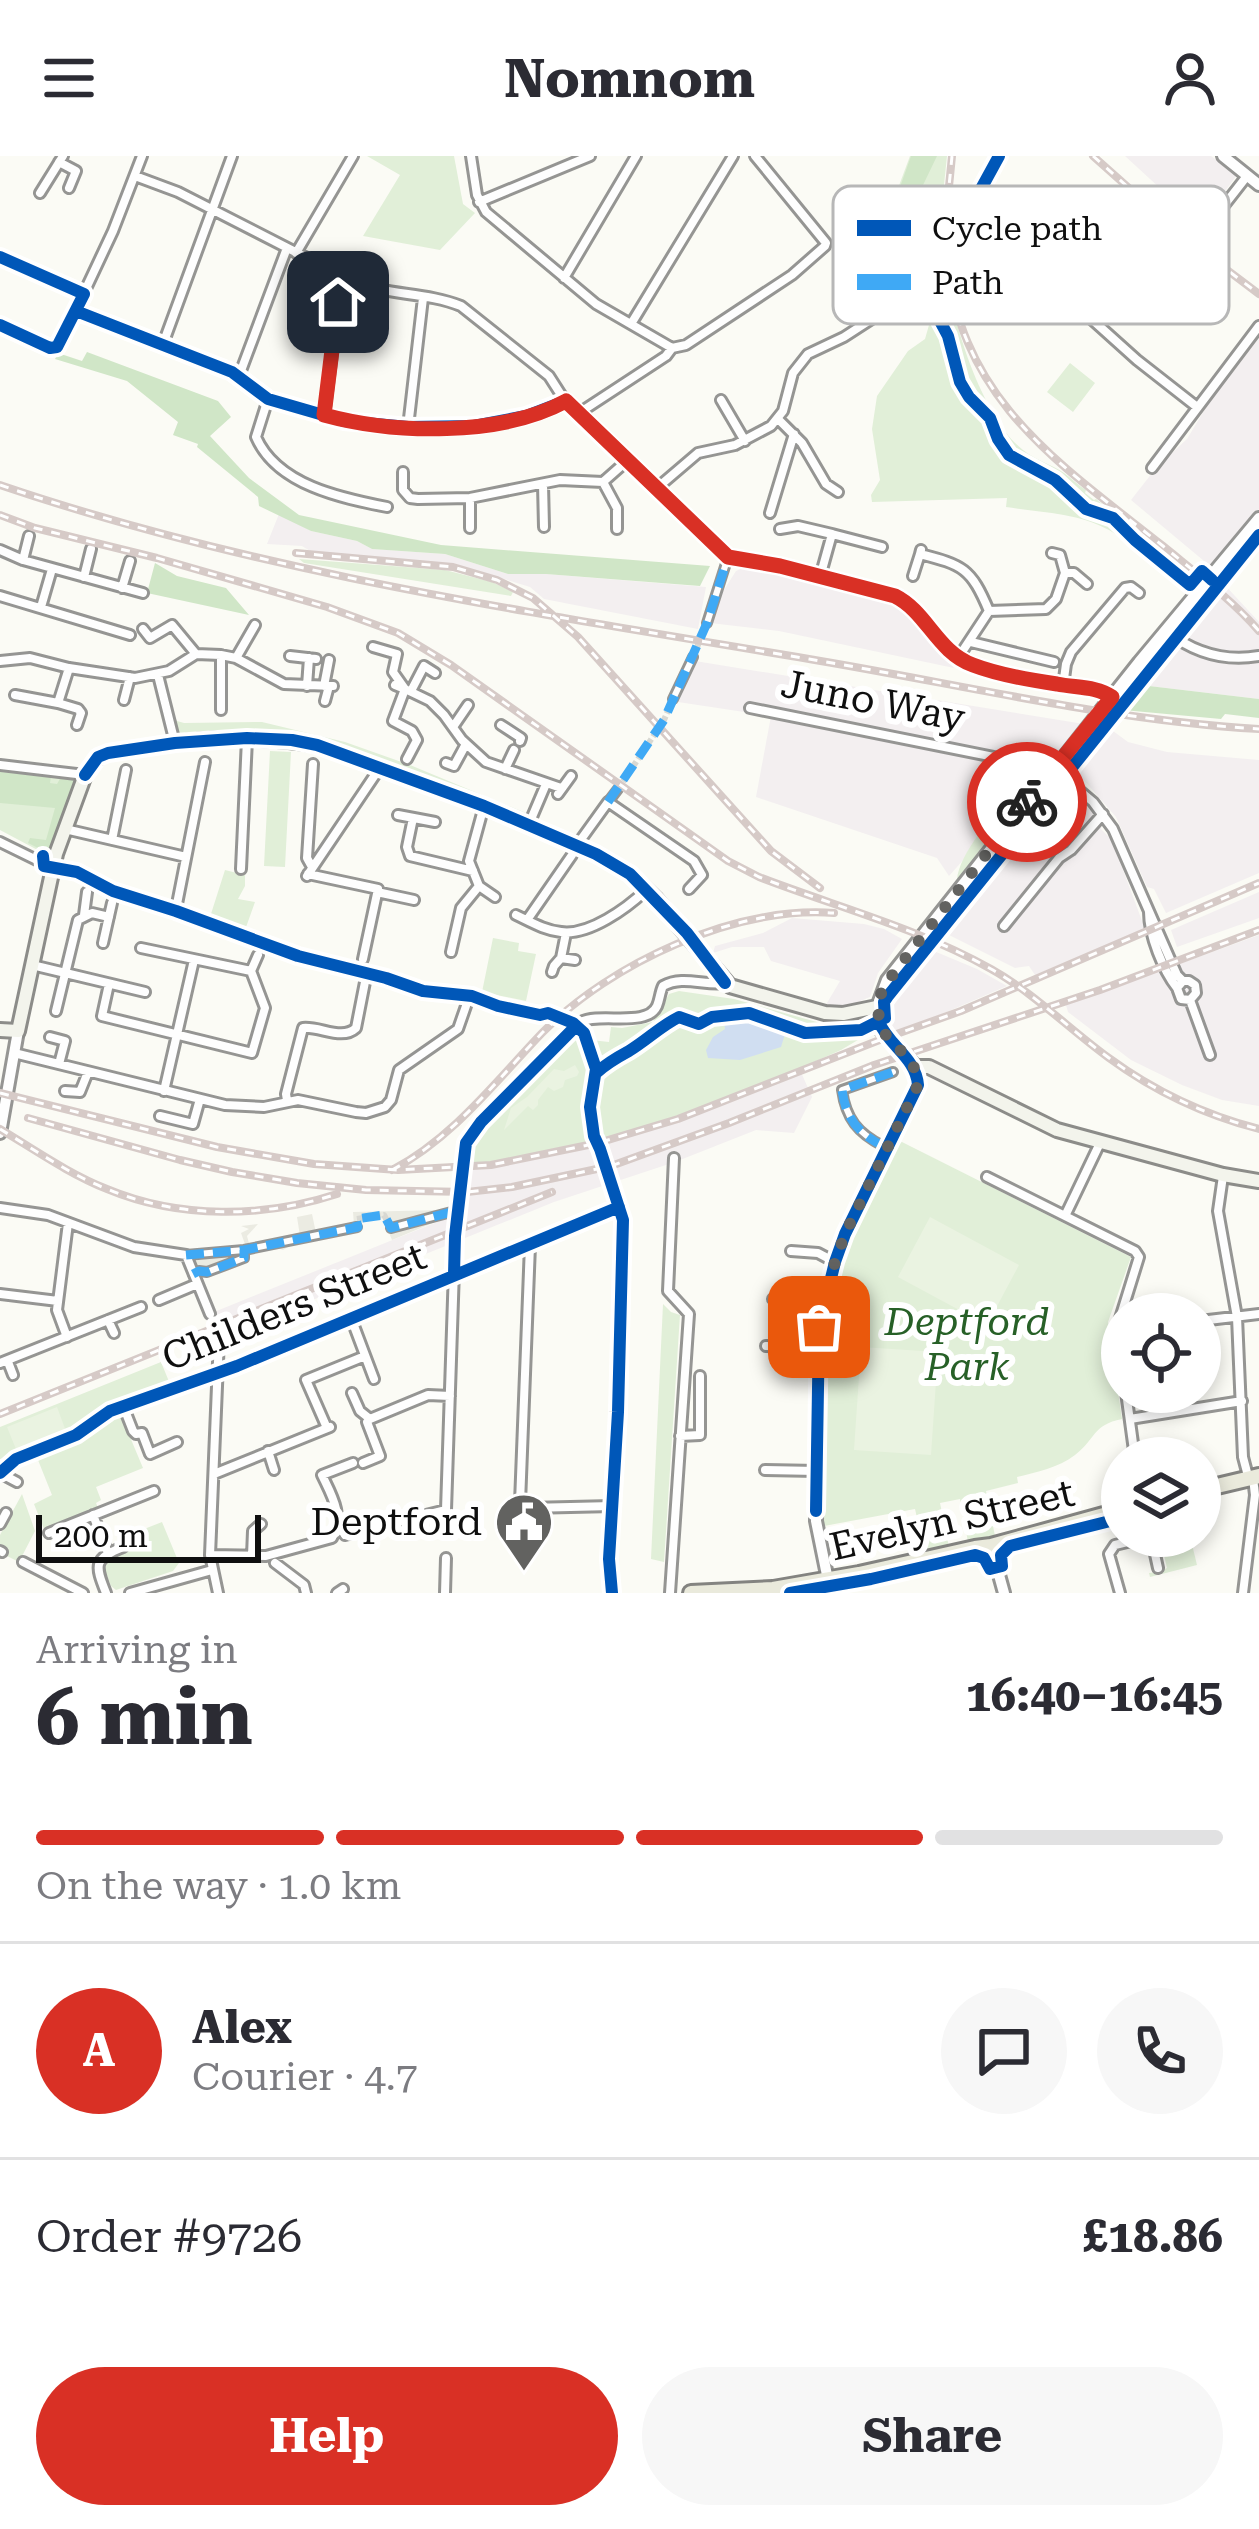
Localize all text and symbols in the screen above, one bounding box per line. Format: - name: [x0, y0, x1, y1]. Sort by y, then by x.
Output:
- icon: menu: [36, 45, 102, 111]
- icon: person: [1157, 45, 1223, 111]
- text: Nomnom: [504, 47, 755, 110]
- legend: [833, 186, 1229, 324]
- text: Cycle path: [932, 209, 1102, 248]
- pin: [287, 251, 389, 353]
- text: Path: [932, 263, 1004, 302]
- icon: home: [305, 269, 371, 335]
- street label: Juno Way: [777, 661, 969, 741]
- courier: [967, 742, 1087, 862]
- icon: bike: [994, 769, 1060, 835]
- street label: Childers Street: [155, 1233, 433, 1381]
- pin: [768, 1276, 870, 1378]
- map controls: [1101, 1293, 1221, 1557]
- button: locate: [1101, 1293, 1221, 1413]
- icon: bag: [786, 1294, 852, 1360]
- park label: Deptford Park: [884, 1299, 1049, 1390]
- button: layers: [1101, 1437, 1221, 1557]
- street label: Evelyn Street: [825, 1470, 1079, 1570]
- public building icon: Deptford: [493, 1491, 555, 1573]
- place label: Deptford: [311, 1499, 482, 1545]
- scale bar: [36, 1509, 261, 1562]
- text: 200 m: [54, 1516, 148, 1555]
- text: Arriving in: [36, 1627, 238, 1673]
- text: 16:40–16:45: [966, 1669, 1223, 1722]
- text: 6 min: [36, 1672, 253, 1763]
- text: On the way · 1.0 km: [36, 1863, 401, 1909]
- button: chat: [941, 1988, 1067, 2114]
- button: phone: [1097, 1988, 1223, 2114]
- text: Alex: [192, 2001, 292, 2054]
- text: A: [83, 2024, 115, 2077]
- text: Courier · 4.7: [192, 2054, 418, 2100]
- text: Order #9726: [36, 2210, 302, 2263]
- text: £18.86: [1083, 2210, 1223, 2263]
- button: Help: [36, 2367, 618, 2505]
- button: Share: [642, 2367, 1223, 2505]

